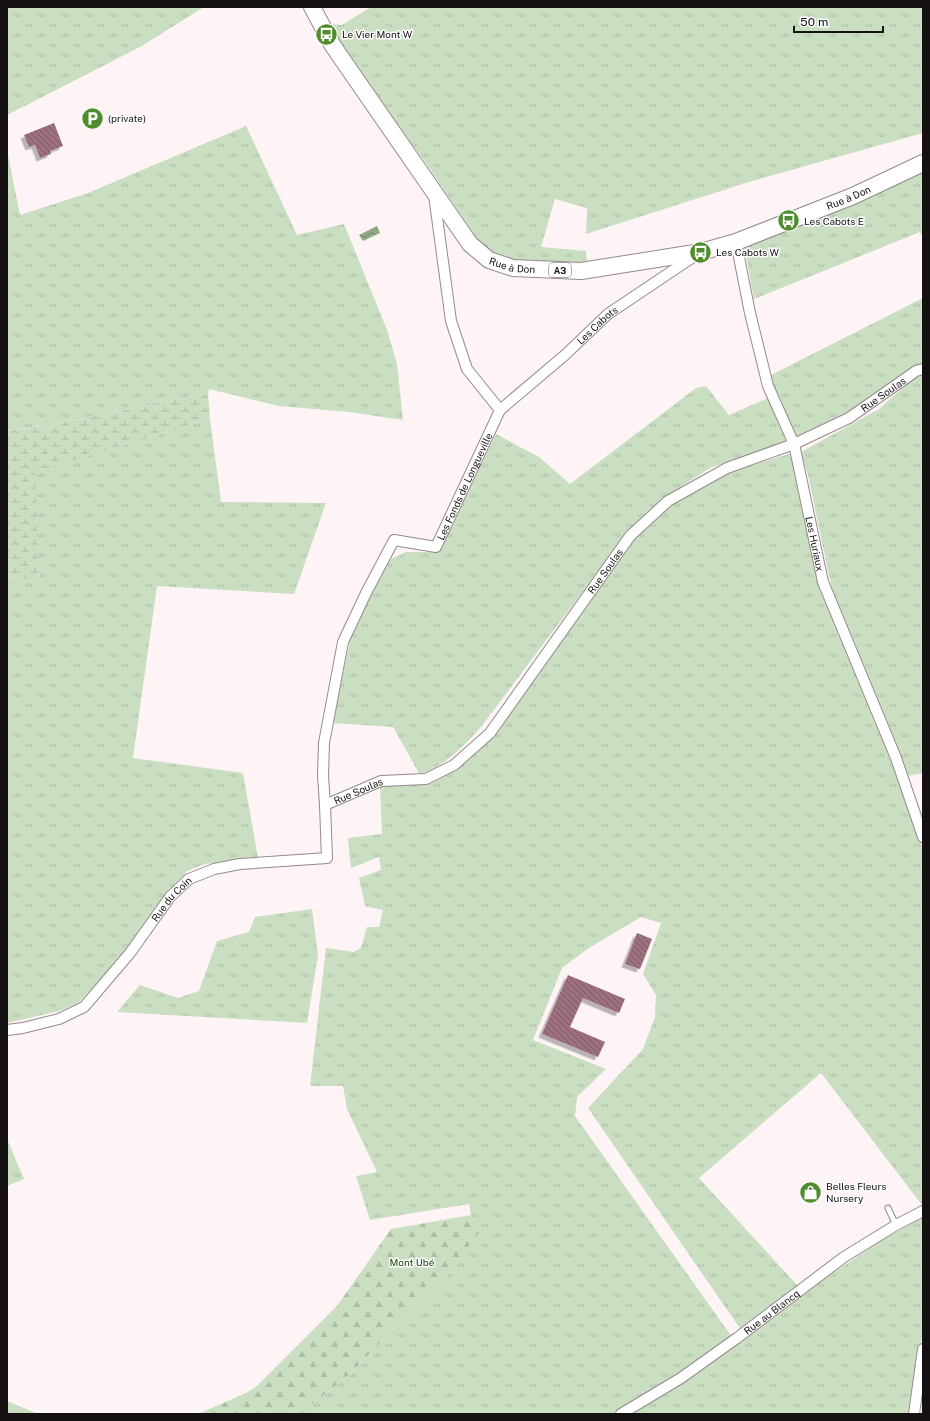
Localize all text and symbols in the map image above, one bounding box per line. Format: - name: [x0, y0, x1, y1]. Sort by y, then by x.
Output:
- scale bar: [794, 8, 883, 34]
- text: 50 m: [800, 15, 828, 29]
- bus stop icon: Le Vier Mont W: [314, 21, 340, 47]
- place label: Le Vier Mont W: [342, 28, 413, 40]
- parking icon: (private): [80, 105, 106, 131]
- place label: (private): [108, 112, 146, 124]
- street label: Rue à Don: [824, 183, 873, 212]
- bus stop icon: Les Cabots E: [776, 208, 802, 234]
- place label: Les Cabots E: [804, 215, 864, 227]
- bus stop icon: Les Cabots W: [688, 239, 714, 265]
- place label: Les Cabots W: [716, 246, 779, 258]
- street label: Rue à Don: [488, 255, 536, 275]
- road number: A3: [549, 263, 571, 277]
- street label: Les Cabots: [574, 303, 620, 347]
- street label: Rue Soulas: [858, 374, 908, 414]
- street label: Les Fonds de Longueville: [434, 431, 495, 542]
- street label: Les Huriaux: [803, 515, 827, 573]
- street label: Rue Soulas: [585, 546, 625, 596]
- street label: Rue Soulas: [332, 775, 384, 807]
- street label: Rue du Coin: [149, 874, 194, 924]
- shop icon: Belles Fleurs Nursery: [798, 1179, 824, 1205]
- place label: Belles Fleurs Nursery: [826, 1180, 886, 1204]
- park label: Mont Ubé: [390, 1256, 435, 1268]
- street label: Rue au Blancq: [741, 1287, 802, 1337]

